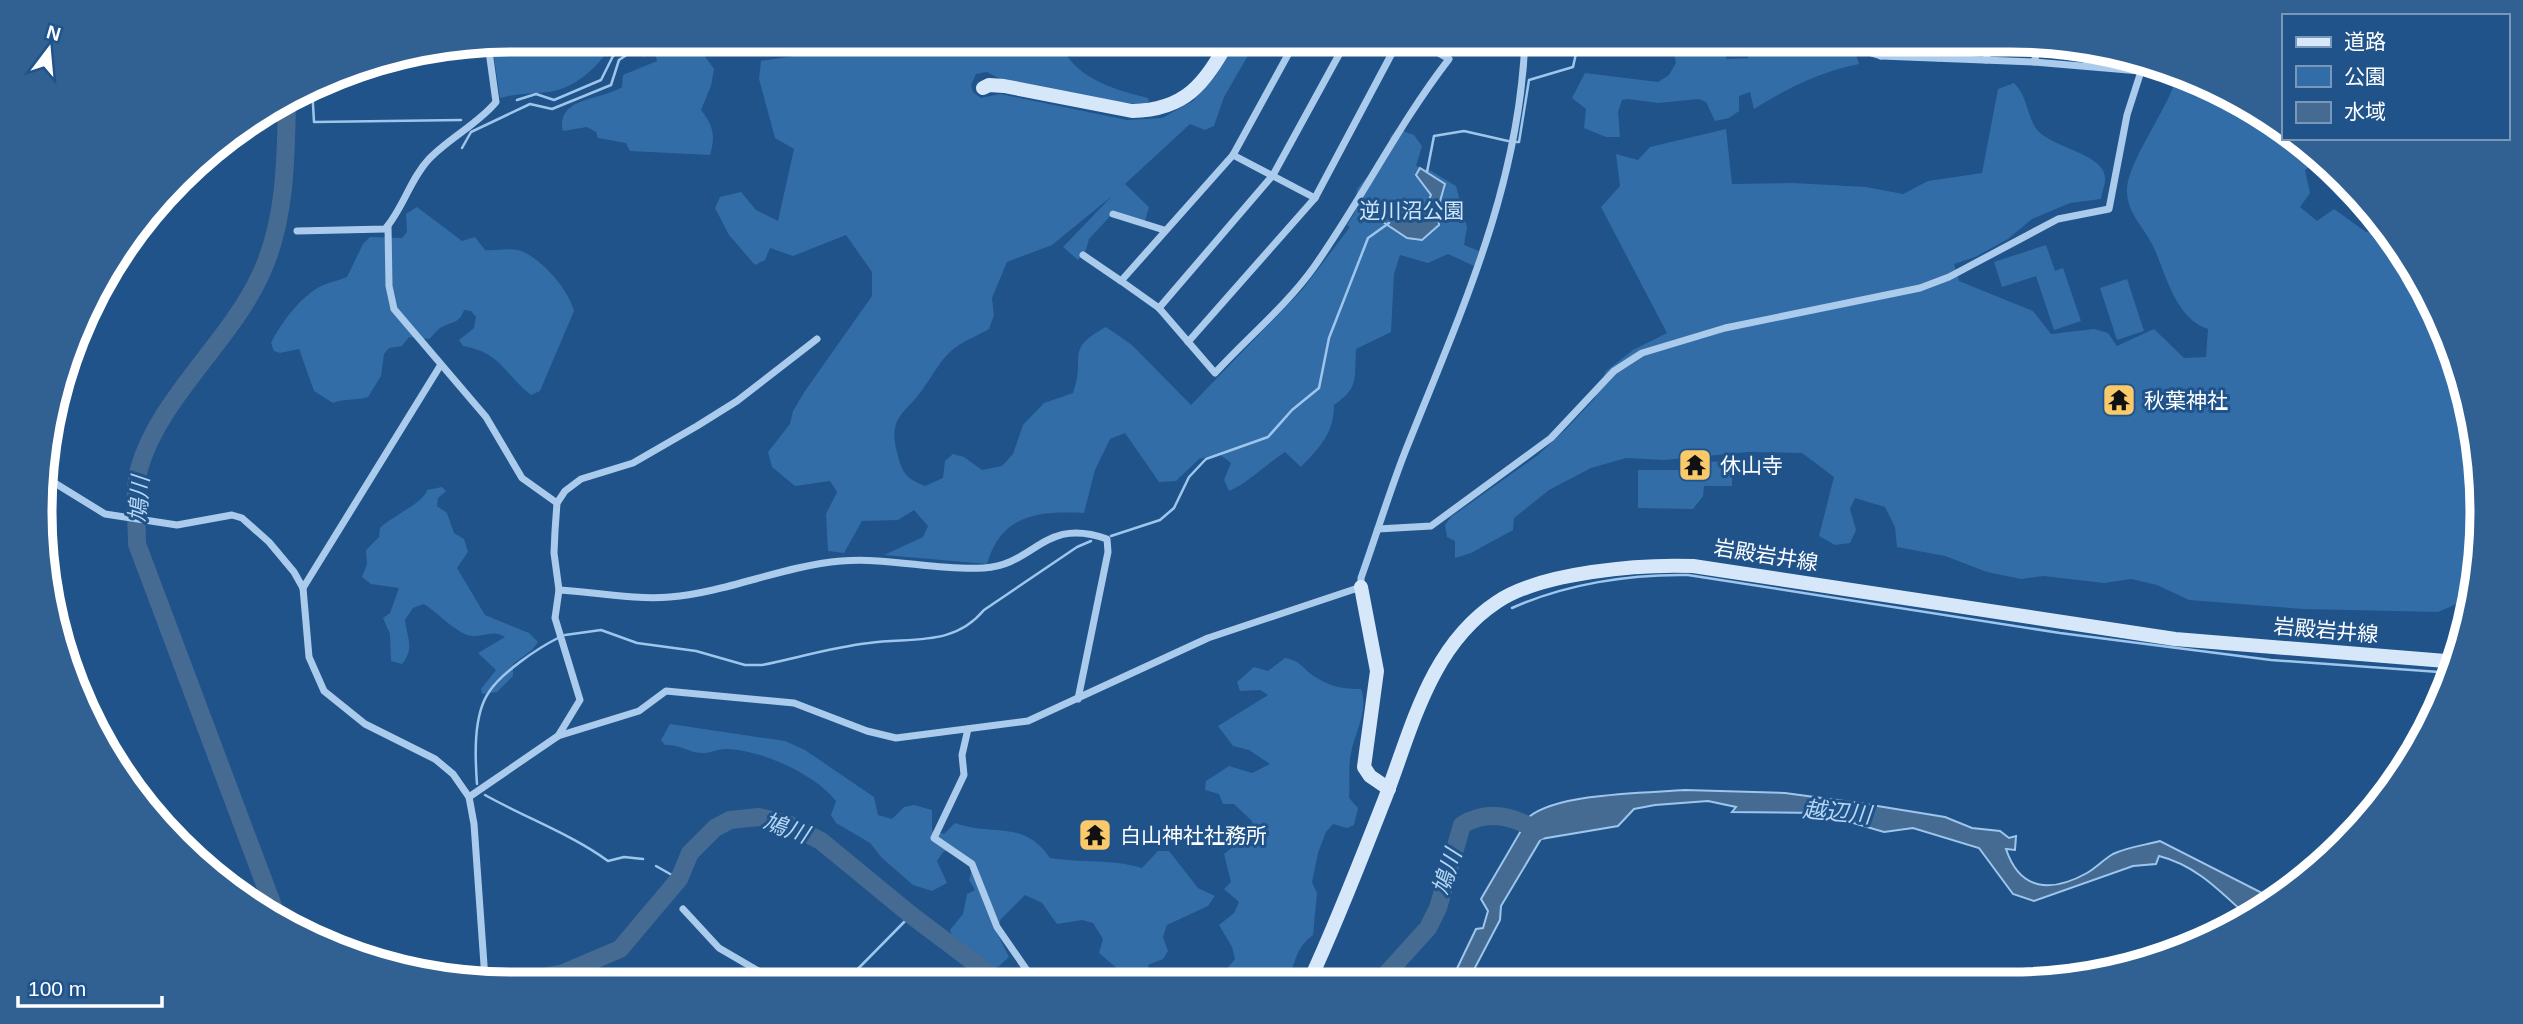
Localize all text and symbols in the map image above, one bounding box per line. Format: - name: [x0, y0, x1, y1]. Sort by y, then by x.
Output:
- north arrow: [14, 14, 84, 84]
- legend: [2282, 14, 2509, 140]
- text: N: [44, 21, 63, 45]
- text: 道路: [2344, 30, 2386, 53]
- text: 公園: [2344, 65, 2386, 88]
- text: 水域: [2344, 100, 2386, 123]
- park label: 逆川沼公園: [1360, 199, 1465, 222]
- temple icon: 秋葉神社: [2100, 381, 2138, 419]
- place label: 秋葉神社: [2144, 389, 2228, 412]
- temple icon: 休山寺: [1676, 446, 1714, 484]
- place label: 休山寺: [1720, 454, 1783, 477]
- water label: 鳩川: [124, 472, 154, 523]
- street label: 岩殿岩井線: [1712, 535, 1820, 575]
- street label: 岩殿岩井線: [2273, 614, 2379, 646]
- water label: 越辺川: [1801, 796, 1875, 828]
- water label: 鳩川: [760, 808, 815, 849]
- temple icon: 白山神社社務所: [1076, 816, 1114, 854]
- place label: 白山神社社務所: [1120, 824, 1267, 847]
- water label: 鳩川: [1428, 843, 1467, 898]
- scale bar: [18, 964, 161, 1008]
- text: 100 m: [28, 977, 86, 1000]

